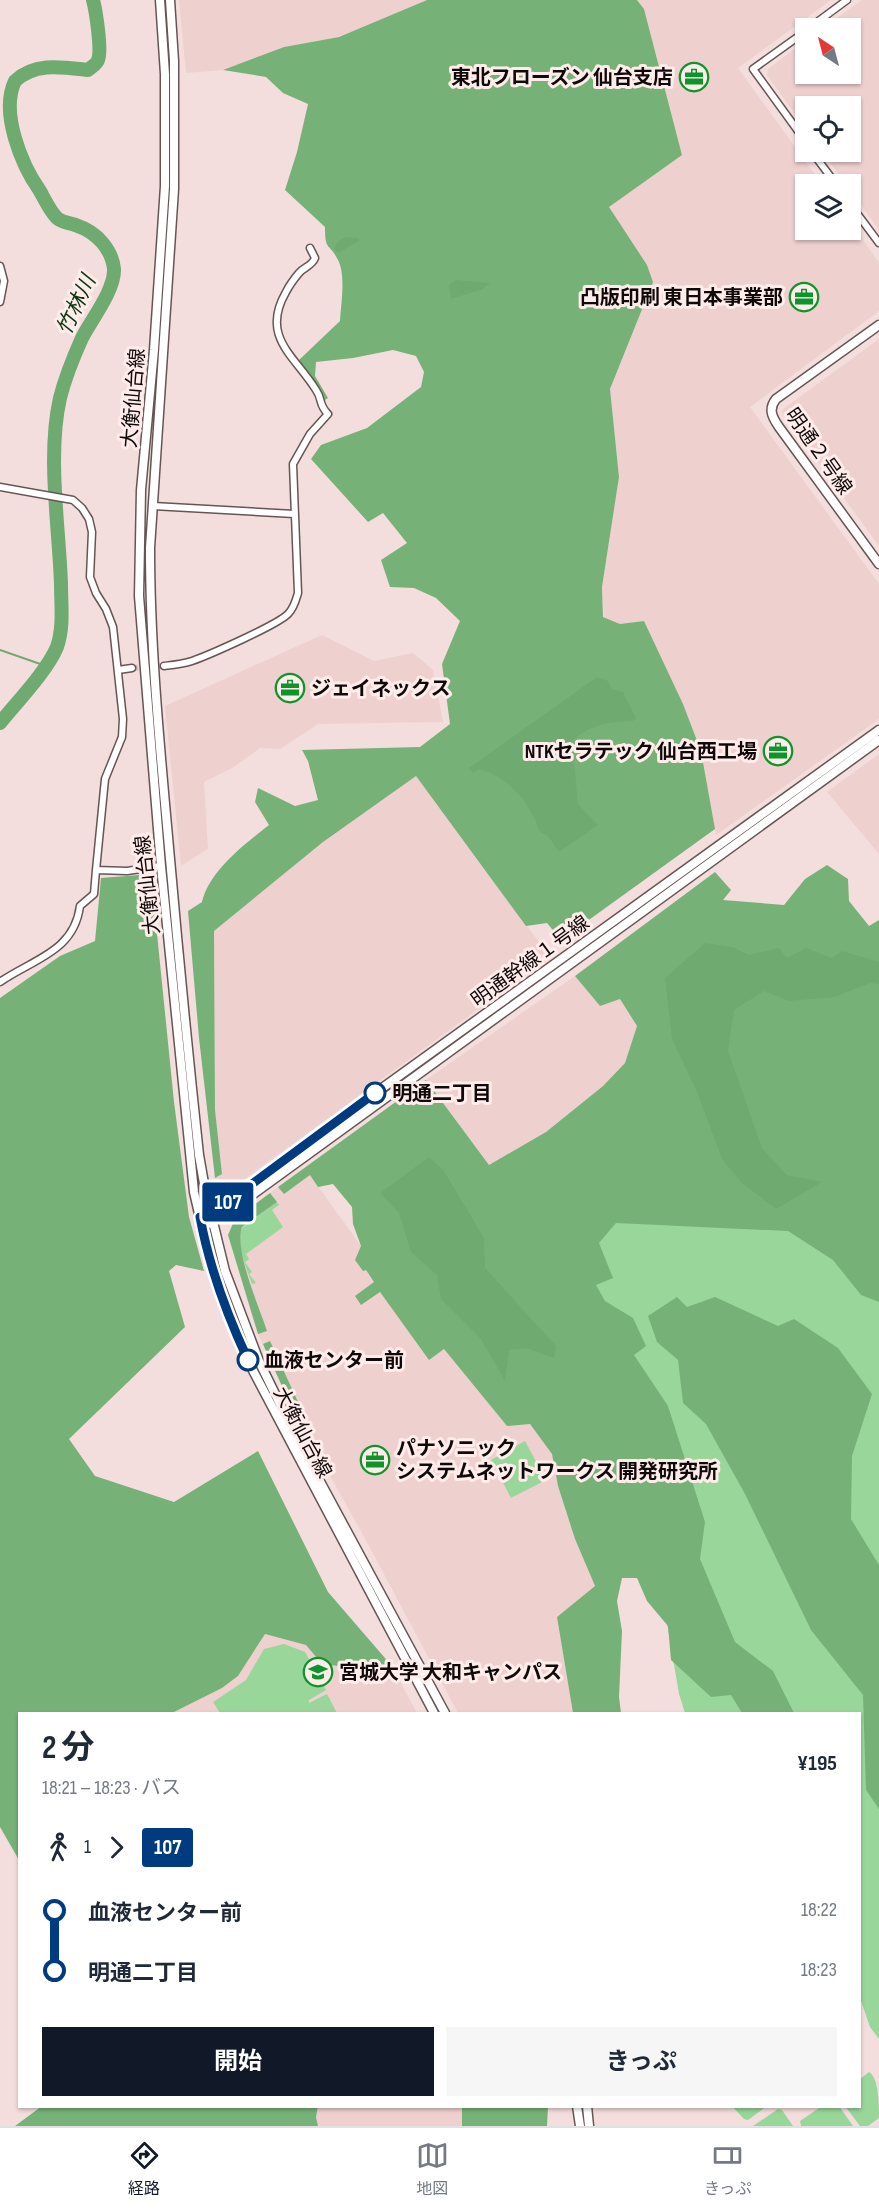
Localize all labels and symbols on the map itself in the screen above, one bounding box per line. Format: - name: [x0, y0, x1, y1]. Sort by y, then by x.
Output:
- north arrow: [795, 18, 861, 84]
- office icon: 東北フローズン 仙台支店: [678, 61, 710, 93]
- place label: 東北フローズン 仙台支店: [451, 66, 673, 90]
- water label: 竹林川: [52, 270, 102, 339]
- office icon: 凸版印刷 東日本事業部: [788, 281, 820, 313]
- place label: 凸版印刷 東日本事業部: [580, 286, 783, 310]
- street label: 大衡仙台線: [118, 347, 150, 449]
- street label: 明通２号線: [780, 404, 857, 499]
- office icon: ジェイネックス: [274, 672, 306, 704]
- place label: ジェイネックス: [311, 677, 450, 701]
- office icon: NTKセラテック 仙台西工場: [762, 735, 794, 767]
- place label: NTKセラテック 仙台西工場: [525, 740, 757, 764]
- street label: 大衡仙台線: [131, 834, 165, 936]
- street label: 明通幹線１号線: [467, 911, 594, 1013]
- marker: 明通二丁目: [364, 1082, 386, 1104]
- place label: 明通二丁目: [392, 1082, 492, 1106]
- line badge: 107: [194, 1182, 262, 1222]
- marker: 血液センター前: [237, 1349, 259, 1371]
- place label: 血液センター前: [264, 1349, 404, 1373]
- street label: 大衡仙台線: [268, 1383, 336, 1482]
- place label: パナソニック システムネットワークス 開発研究所: [396, 1437, 718, 1484]
- office icon: パナソニック システムネットワークス 開発研究所: [359, 1444, 391, 1476]
- school or university icon: 宮城大学 大和キャンパス: [302, 1656, 334, 1688]
- place label: 宮城大学 大和キャンパス: [339, 1661, 562, 1685]

